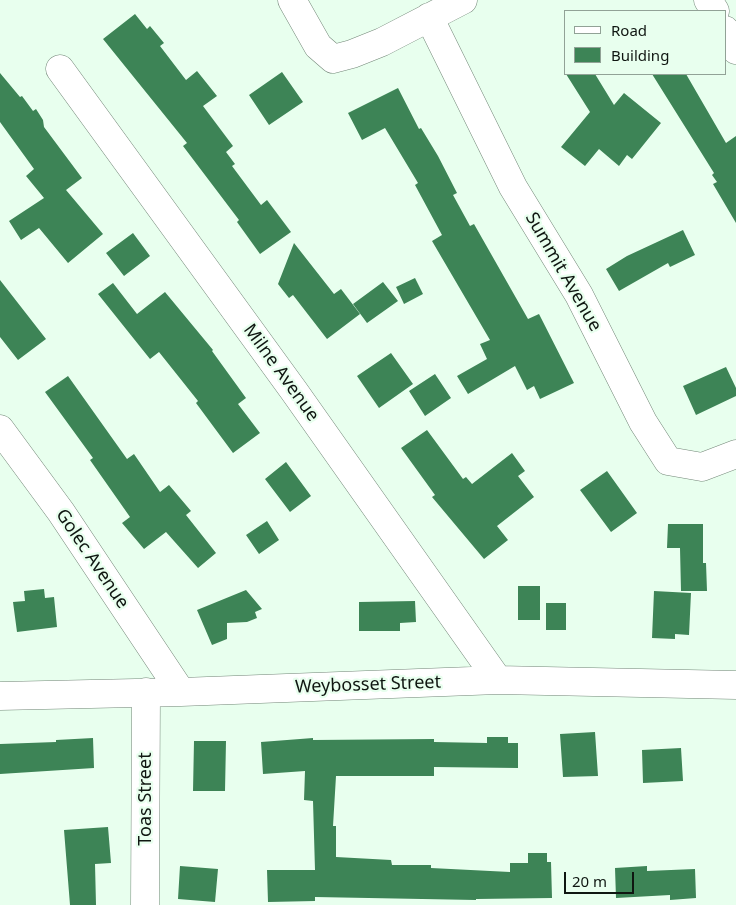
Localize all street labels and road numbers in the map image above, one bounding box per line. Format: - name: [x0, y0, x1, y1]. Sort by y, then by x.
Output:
- street label: Summit Avenue: [520, 209, 606, 335]
- street label: Milne Avenue: [239, 320, 323, 426]
- street label: Golec Avenue: [51, 505, 133, 613]
- street label: Weybosset Street: [295, 672, 441, 698]
- street label: Toas Street: [135, 752, 157, 846]

